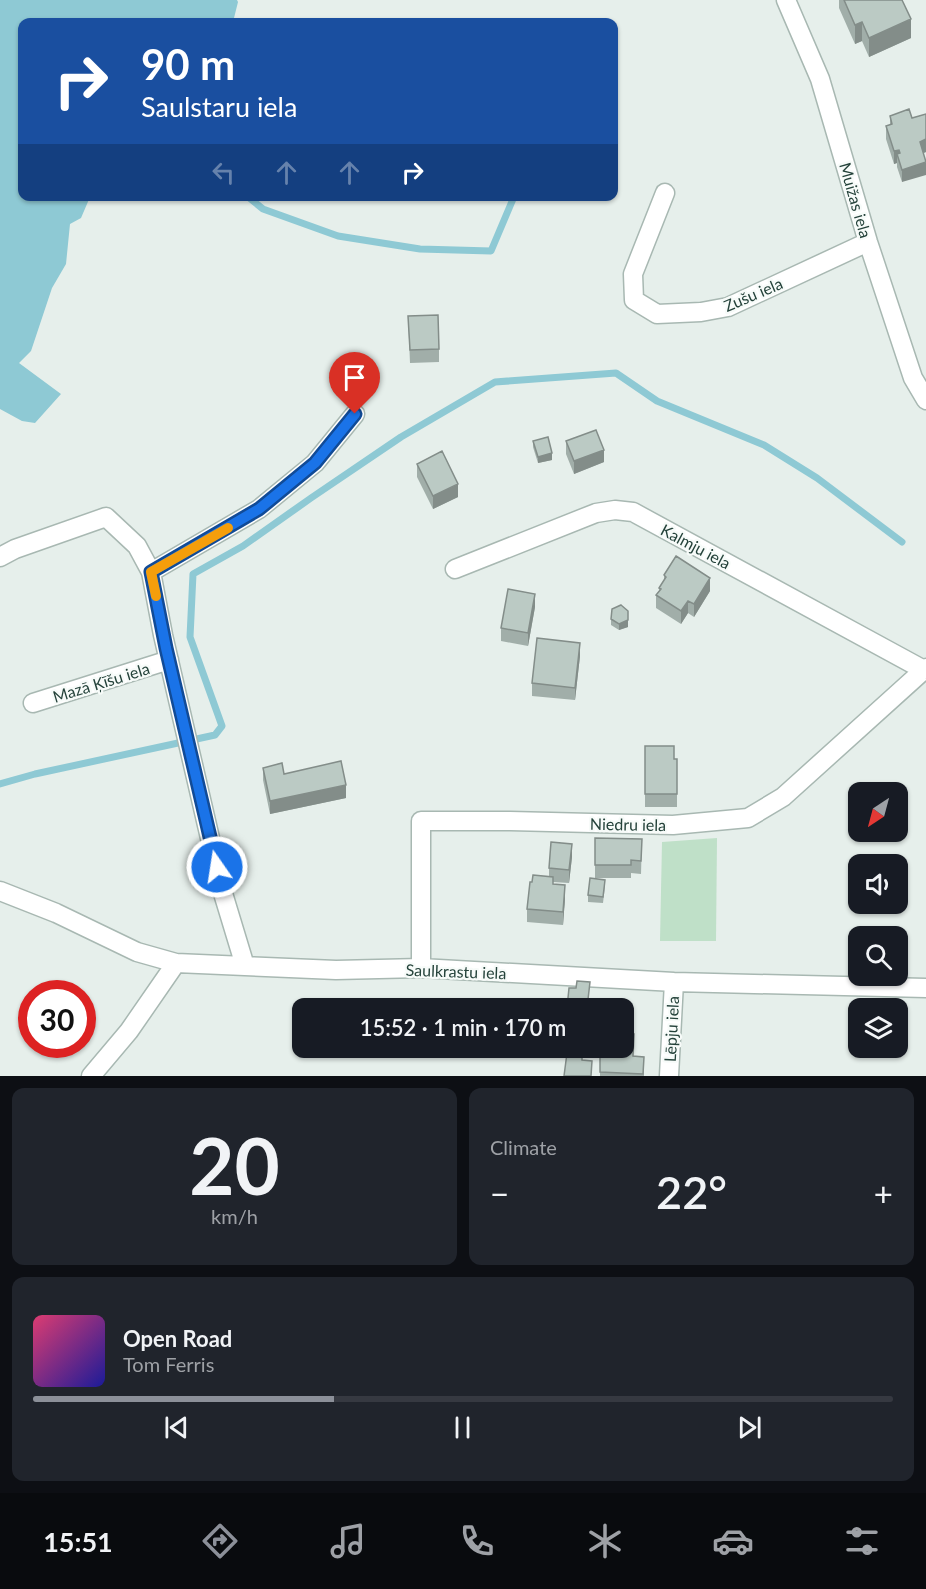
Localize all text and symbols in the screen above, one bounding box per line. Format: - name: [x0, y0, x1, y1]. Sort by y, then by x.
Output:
- text: 90 m: [141, 39, 235, 89]
- icon: right: [42, 42, 120, 120]
- text: Saulstaru iela: [141, 90, 297, 123]
- icon: left: [207, 156, 240, 189]
- icon: ahead: [270, 156, 303, 189]
- icon: ahead: [333, 156, 366, 189]
- icon: right: [396, 156, 429, 189]
- street label: Muižas iela: [836, 160, 876, 240]
- street label: Zušu iela: [721, 273, 785, 315]
- pin: [329, 352, 380, 414]
- icon: arrive: [338, 361, 371, 394]
- street label: Kalmju iela: [658, 520, 734, 572]
- street label: Mazā Ķīšu iela: [50, 658, 152, 706]
- north arrow: [848, 782, 908, 842]
- map controls: [848, 782, 908, 1058]
- street label: Niedru iela: [590, 814, 666, 834]
- position arrow: [185, 835, 249, 899]
- button: sound: [848, 854, 908, 914]
- button: search: [848, 926, 908, 986]
- street label: Saulkrastu iela: [405, 960, 507, 982]
- speed limit sign: 30: [18, 980, 96, 1058]
- street label: Lēpju iela: [660, 996, 682, 1062]
- button: layers: [848, 998, 908, 1058]
- text: 15:52 · 1 min · 170 m: [360, 1014, 566, 1041]
- text: 20: [189, 1118, 280, 1212]
- text: Climate: [490, 1135, 557, 1159]
- text: 22°: [656, 1165, 727, 1219]
- text: −: [490, 1173, 509, 1213]
- text: +: [874, 1173, 893, 1213]
- text: km/h: [211, 1204, 258, 1228]
- text: Open Road: [123, 1325, 232, 1352]
- text: Tom Ferris: [123, 1352, 214, 1376]
- icon: previous: [160, 1411, 193, 1444]
- icon: pause: [446, 1411, 479, 1444]
- icon: next: [733, 1411, 766, 1444]
- icon: directions: [199, 1520, 241, 1562]
- icon: music: [327, 1520, 369, 1562]
- icon: phone: [456, 1520, 498, 1562]
- icon: climate: [584, 1520, 626, 1562]
- icon: car: [712, 1520, 754, 1562]
- icon: filters: [841, 1520, 883, 1562]
- text: 15:51: [43, 1525, 113, 1558]

